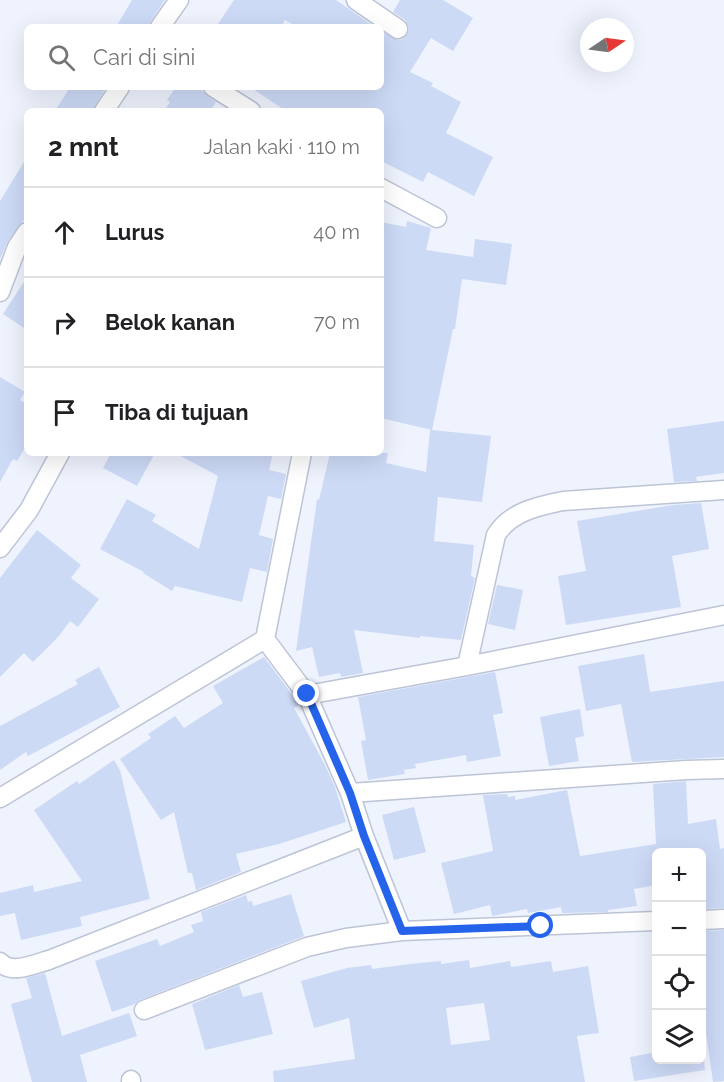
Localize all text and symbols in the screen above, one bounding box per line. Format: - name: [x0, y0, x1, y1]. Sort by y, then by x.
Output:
- north arrow: [580, 18, 634, 72]
- search box: [24, 24, 384, 90]
- icon: search: [45, 41, 78, 74]
- text: Cari di sini: [93, 44, 195, 70]
- text: 2 mnt: [48, 132, 119, 162]
- text: Jalan kaki · 110 m: [203, 135, 360, 159]
- icon: ahead: [48, 216, 81, 249]
- text: Lurus: [105, 219, 164, 245]
- text: 40 m: [313, 220, 360, 244]
- icon: right: [48, 306, 81, 339]
- text: Belok kanan: [105, 309, 235, 335]
- text: 70 m: [314, 310, 360, 334]
- icon: arrive: [48, 396, 81, 429]
- text: Tiba di tujuan: [105, 399, 248, 425]
- route end: [293, 680, 319, 706]
- map controls: [652, 848, 706, 1064]
- button: +: [652, 848, 706, 902]
- button: −: [652, 902, 706, 956]
- route start: [527, 912, 553, 938]
- button: locate: [652, 956, 706, 1010]
- button: layers: [652, 1010, 706, 1064]

